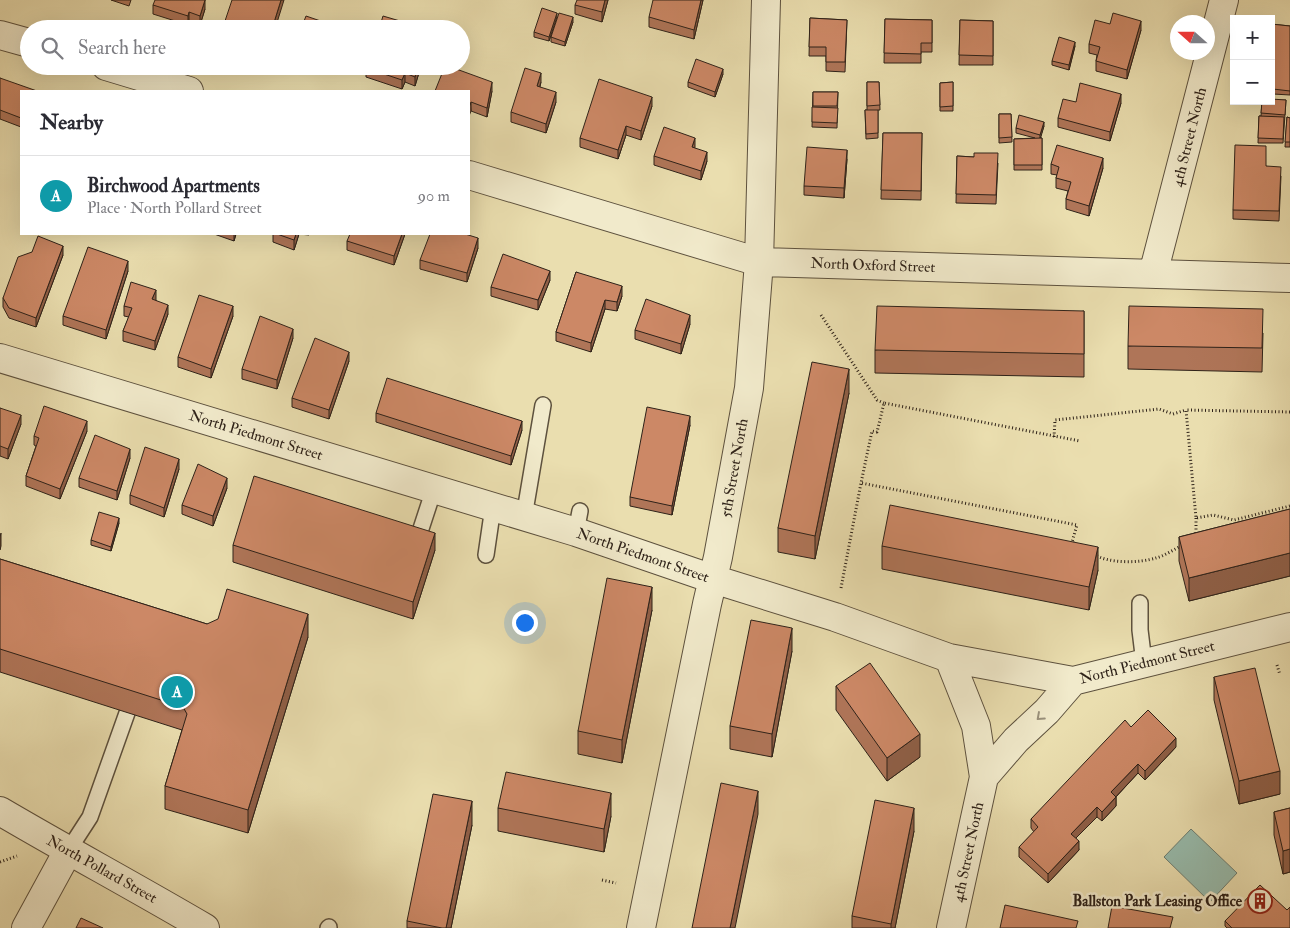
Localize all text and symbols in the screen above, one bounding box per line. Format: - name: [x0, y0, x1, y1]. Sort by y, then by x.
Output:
- north arrow: [1170, 15, 1215, 60]
- map controls: [1230, 15, 1275, 105]
- button: +: [1230, 15, 1275, 60]
- search box: [20, 20, 470, 75]
- icon: search: [38, 34, 66, 62]
- text: Search here: [78, 36, 166, 60]
- button: −: [1230, 60, 1275, 105]
- street label: 4th Street North: [1168, 85, 1211, 189]
- text: Nearby: [40, 109, 103, 136]
- text: Birchwood Apartments: [87, 174, 260, 198]
- text: A: [51, 186, 61, 206]
- text: 90 m: [418, 186, 450, 206]
- text: Place · North Pollard Street: [87, 198, 262, 218]
- street label: North Oxford Street: [810, 254, 936, 277]
- street label: North Piedmont Street: [187, 406, 325, 465]
- street label: 5th Street North: [716, 417, 753, 519]
- street label: North Piedmont Street: [574, 524, 712, 587]
- your location: [512, 610, 538, 636]
- street label: North Piedmont Street: [1078, 636, 1217, 688]
- pin: A: [161, 673, 193, 711]
- one-way arrow: [1037, 712, 1046, 721]
- street label: 4th Street North: [949, 800, 988, 904]
- street label: North Pollard Street: [43, 831, 160, 908]
- building icon: Ballston Park Leasing Office: [1247, 888, 1273, 914]
- place label: Ballston Park Leasing Office: [1072, 892, 1243, 912]

